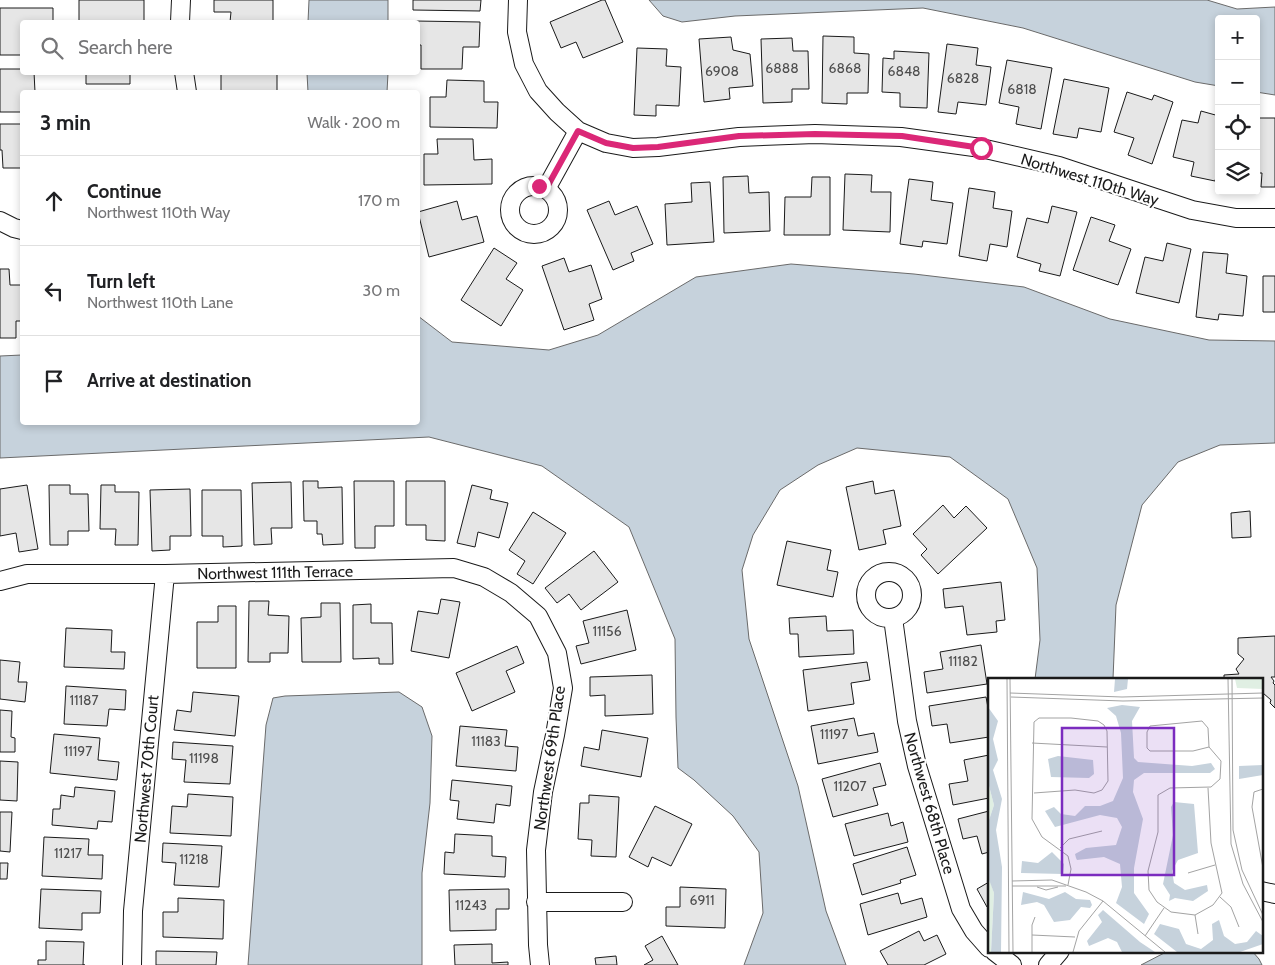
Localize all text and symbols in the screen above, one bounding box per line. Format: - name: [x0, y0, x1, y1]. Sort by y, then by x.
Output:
- map controls: [1215, 15, 1260, 195]
- button: +: [1215, 15, 1260, 60]
- search box: [20, 20, 420, 75]
- icon: search: [38, 34, 66, 62]
- text: Search here: [78, 36, 172, 59]
- house number: 6888: [765, 59, 799, 77]
- house number: 6868: [829, 59, 861, 77]
- button: −: [1215, 60, 1260, 105]
- house number: 6908: [705, 62, 739, 80]
- house number: 6848: [887, 62, 921, 80]
- house number: 6828: [947, 69, 979, 87]
- house number: 6818: [1007, 80, 1037, 98]
- button: locate: [1215, 105, 1260, 150]
- text: 3 min: [40, 110, 91, 135]
- text: Walk · 200 m: [308, 113, 400, 132]
- route start: [970, 137, 993, 160]
- street label: Northwest 110th Way: [1019, 149, 1161, 210]
- button: layers: [1215, 150, 1260, 195]
- route end: [528, 175, 551, 198]
- text: Continue: [87, 180, 161, 203]
- icon: ahead: [40, 187, 68, 215]
- text: 170 m: [358, 191, 400, 210]
- text: Northwest 110th Way: [87, 203, 230, 222]
- text: Turn left: [87, 270, 155, 293]
- icon: left: [40, 277, 68, 305]
- text: 30 m: [363, 281, 400, 300]
- text: Northwest 110th Lane: [87, 293, 233, 312]
- icon: arrive: [40, 367, 68, 395]
- text: Arrive at destination: [87, 369, 251, 392]
- street label: Northwest 111th Terrace: [197, 562, 353, 583]
- house number: 11156: [592, 622, 622, 640]
- house number: 11182: [948, 652, 978, 670]
- inset map: [988, 678, 1262, 952]
- street label: Northwest 69th Place: [530, 685, 569, 832]
- house number: 11187: [69, 691, 99, 709]
- street label: Northwest 70th Court: [131, 694, 162, 844]
- house number: 11197: [820, 725, 848, 743]
- street label: Northwest 68th Place: [900, 730, 959, 876]
- house number: 11183: [471, 732, 501, 750]
- house number: 11197: [64, 742, 92, 760]
- house number: 11198: [189, 749, 219, 767]
- house number: 11207: [833, 777, 867, 795]
- house number: 11217: [54, 844, 82, 862]
- house number: 11218: [179, 850, 209, 868]
- house number: 6911: [689, 891, 715, 909]
- house number: 11243: [455, 896, 487, 914]

